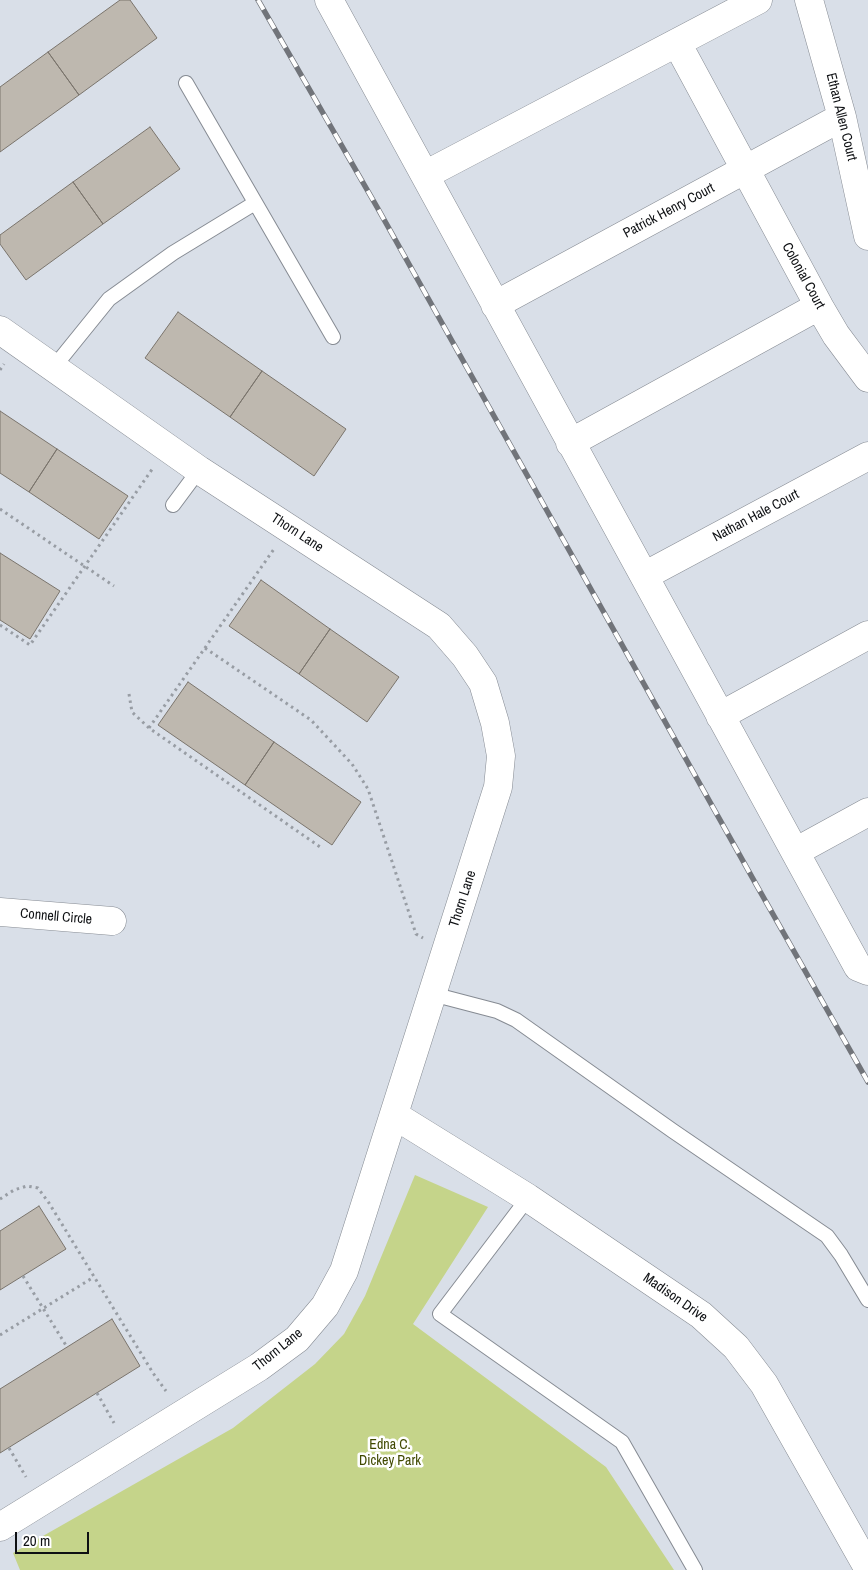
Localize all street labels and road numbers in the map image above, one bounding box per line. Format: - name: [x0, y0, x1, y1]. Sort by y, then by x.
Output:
- street label: Ethan Allen Court: [822, 71, 860, 163]
- street label: Patrick Henry Court: [621, 180, 717, 242]
- street label: Colonial Court: [778, 240, 828, 312]
- street label: Nathan Hale Court: [710, 486, 802, 546]
- street label: Thorn Lane: [268, 510, 326, 556]
- street label: Thorn Lane: [446, 868, 480, 930]
- street label: Connell Circle: [19, 905, 93, 929]
- street label: Madison Drive: [640, 1270, 710, 1326]
- street label: Thorn Lane: [250, 1325, 306, 1375]

